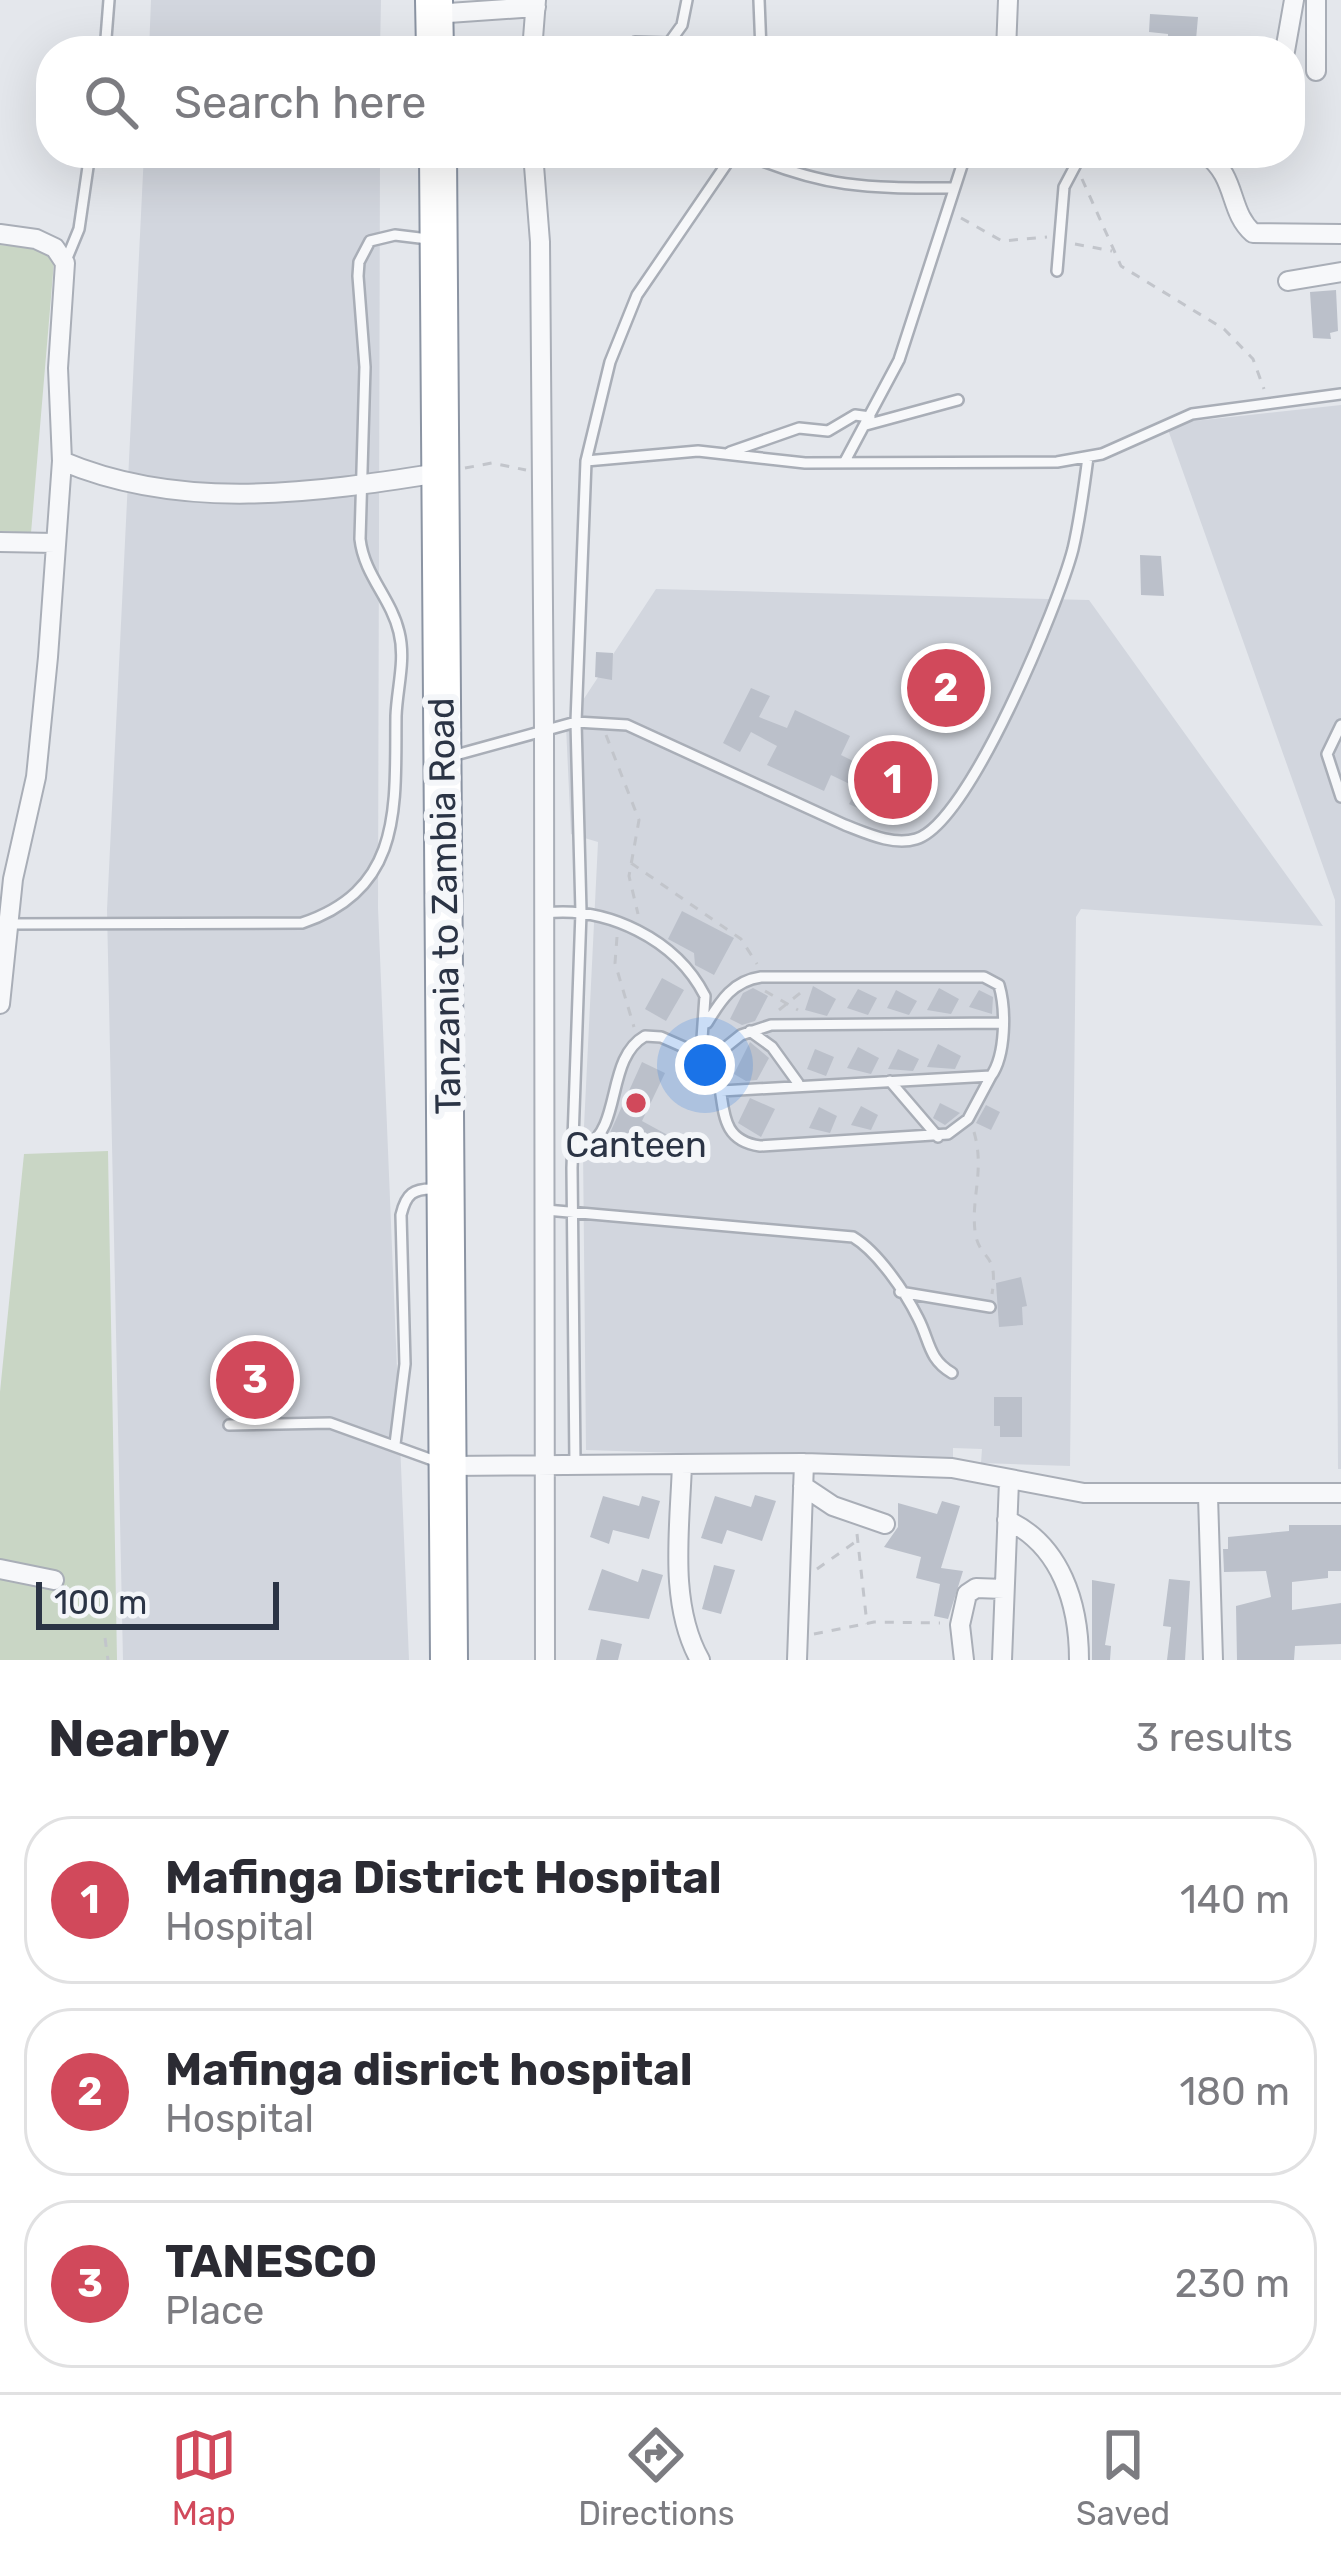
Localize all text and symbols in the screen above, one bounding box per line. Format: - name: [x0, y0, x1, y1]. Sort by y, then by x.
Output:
- search box: [36, 36, 1305, 168]
- icon: search: [78, 69, 144, 135]
- text: Search here: [174, 76, 426, 129]
- pin: 2: [907, 643, 985, 733]
- street label: Tanzania to Zambia Road: [419, 697, 470, 1115]
- pin: 1: [854, 735, 932, 825]
- your location: [675, 1035, 735, 1095]
- marker: Canteen: [623, 1090, 649, 1116]
- place label: Canteen: [565, 1123, 707, 1166]
- pin: 3: [216, 1335, 294, 1425]
- scale bar: [36, 1576, 279, 1629]
- text: 100 m: [54, 1583, 147, 1622]
- text: Nearby: [48, 1708, 230, 1769]
- text: 3 results: [1136, 1715, 1293, 1761]
- text: Mafinga District Hospital: [165, 1851, 722, 1904]
- text: 1: [80, 1877, 100, 1923]
- text: 140 m: [1180, 1877, 1290, 1923]
- text: Hospital: [165, 1904, 314, 1950]
- text: Mafinga disrict hospital: [165, 2043, 693, 2096]
- text: 2: [77, 2069, 103, 2115]
- text: 180 m: [1180, 2069, 1290, 2115]
- text: Hospital: [165, 2096, 314, 2142]
- text: TANESCO: [165, 2235, 377, 2288]
- text: 3: [77, 2261, 103, 2307]
- text: 230 m: [1175, 2261, 1290, 2307]
- text: Place: [165, 2288, 264, 2334]
- tab: Map: [171, 2422, 237, 2533]
- tab: Directions: [578, 2422, 735, 2533]
- tab: Saved: [1076, 2422, 1170, 2533]

